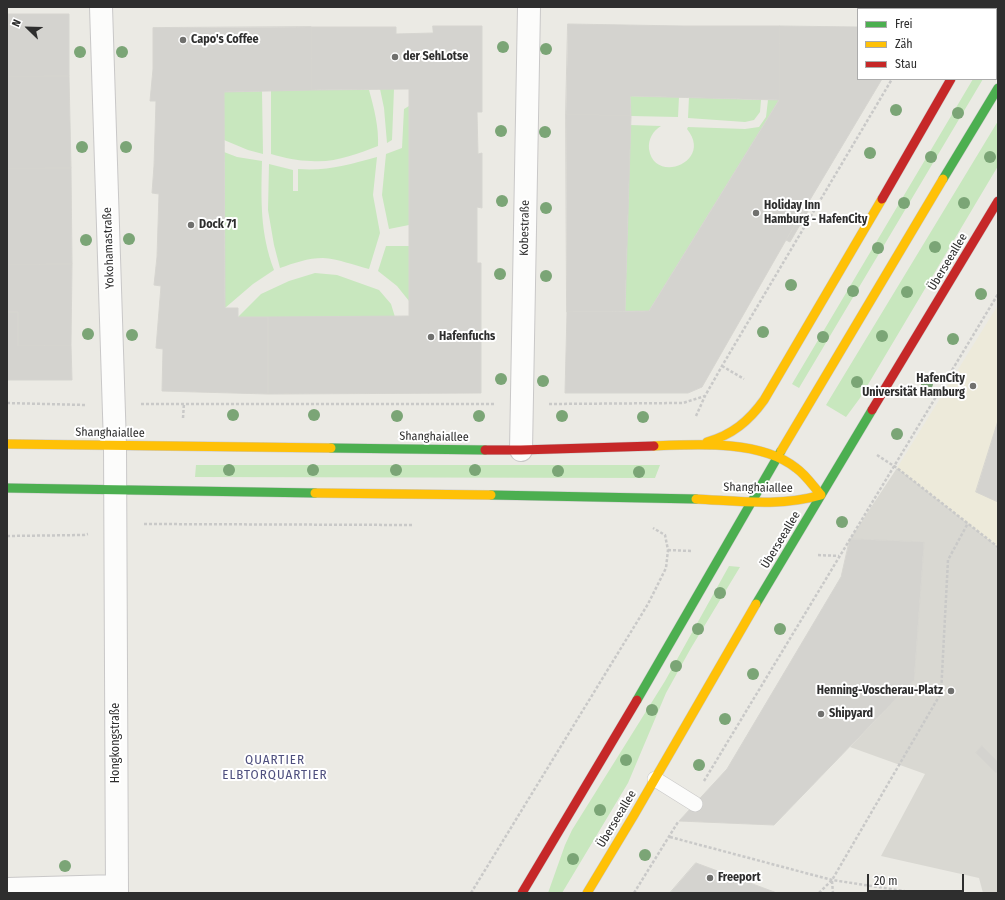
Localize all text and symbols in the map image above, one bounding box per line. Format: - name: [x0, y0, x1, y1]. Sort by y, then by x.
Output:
- north arrow: [8, 8, 48, 48]
- legend: [857, 8, 997, 80]
- text: Frei: [895, 17, 913, 31]
- text: N: [9, 18, 24, 29]
- place label: Capo's Coffee: [191, 33, 259, 47]
- marker: Capo's Coffee: [178, 35, 188, 45]
- text: Zäh: [895, 37, 913, 51]
- place label: der SehLotse: [403, 50, 468, 64]
- marker: der SehLotse: [390, 52, 400, 62]
- text: Stau: [895, 57, 917, 71]
- place label: Holiday Inn Hamburg - HafenCity: [764, 199, 867, 227]
- street label: Kobestraße: [517, 200, 533, 256]
- street label: Yokohamastraße: [100, 207, 118, 289]
- marker: Holiday Inn Hamburg - HafenCity: [751, 208, 761, 218]
- place label: Dock 71: [199, 218, 236, 232]
- marker: Dock 71: [186, 220, 196, 230]
- street label: Überseeallee: [925, 231, 971, 293]
- place label: Hafenfuchs: [439, 330, 495, 344]
- marker: Hafenfuchs: [426, 332, 436, 342]
- place label: HafenCity Universität Hamburg: [862, 372, 965, 400]
- marker: HafenCity Universität Hamburg: [968, 381, 978, 391]
- street label: Shanghaiallee: [75, 425, 145, 441]
- street label: Shanghaiallee: [399, 429, 469, 445]
- street label: Shanghaiallee: [723, 480, 793, 496]
- street label: Überseeallee: [758, 509, 804, 571]
- place label: Henning-Voscherau-Platz: [817, 684, 943, 698]
- marker: Henning-Voscherau-Platz: [946, 686, 956, 696]
- street label: Hongkongstraße: [109, 703, 123, 783]
- place label: Shipyard: [829, 707, 873, 721]
- marker: Shipyard: [816, 709, 826, 719]
- district label: QUARTIER ELBTORQUARTIER: [222, 752, 328, 783]
- street label: Überseeallee: [594, 788, 640, 850]
- scale bar: [869, 866, 966, 892]
- place label: Freeport: [718, 871, 761, 885]
- marker: Freeport: [705, 873, 715, 883]
- text: 20 m: [874, 874, 898, 888]

